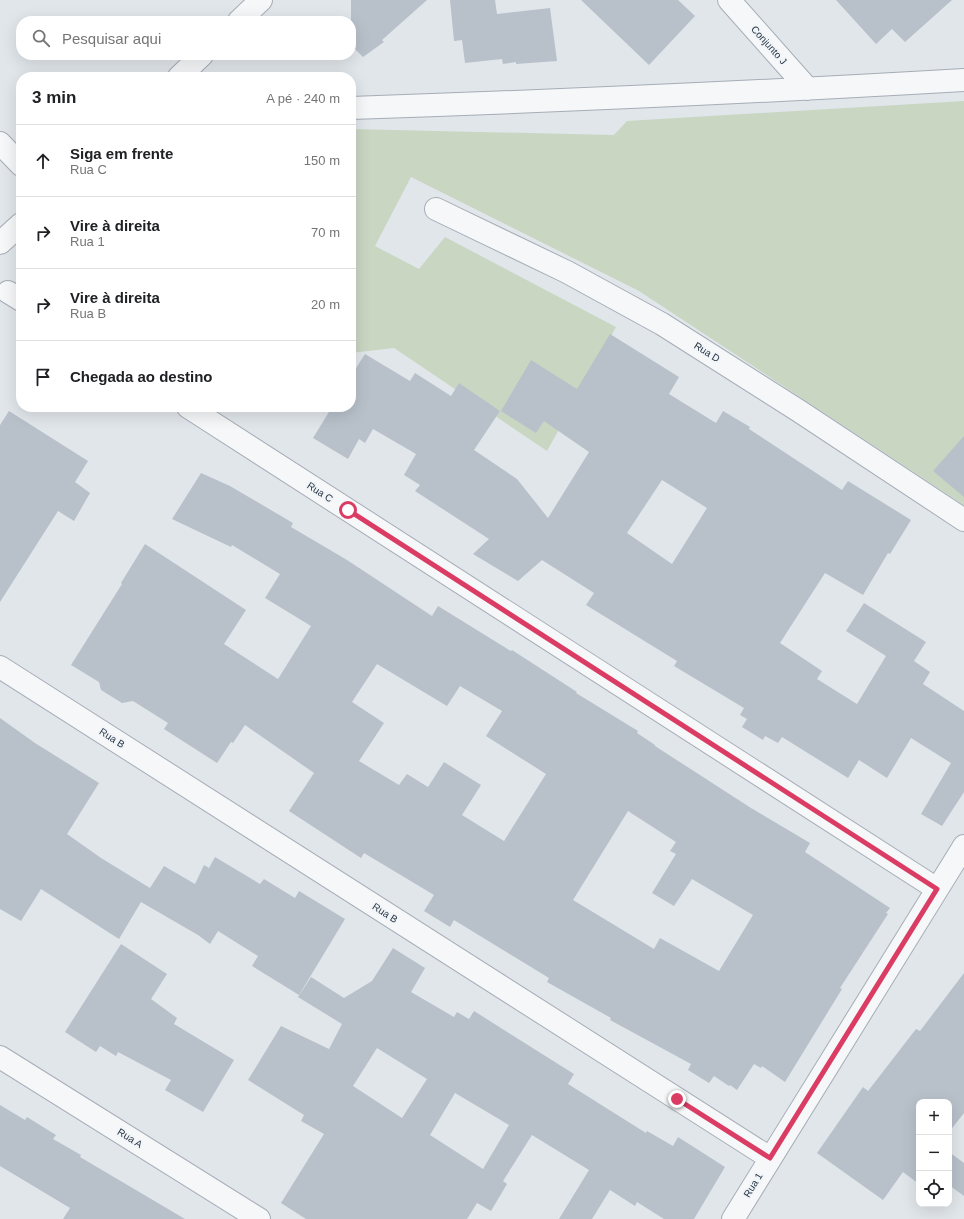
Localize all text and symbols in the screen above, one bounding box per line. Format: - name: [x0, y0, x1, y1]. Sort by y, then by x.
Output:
- search box: [16, 16, 356, 60]
- street label: Conjunto J: [749, 24, 789, 66]
- icon: search: [30, 27, 52, 49]
- text: Pesquisar aqui: [62, 30, 161, 47]
- text: 3 min: [32, 88, 76, 107]
- text: A pé · 240 m: [266, 91, 340, 106]
- text: Siga em frente: [70, 145, 173, 162]
- icon: ahead: [32, 150, 54, 172]
- text: 150 m: [304, 153, 340, 168]
- text: Rua C: [70, 162, 107, 177]
- text: Vire à direita: [70, 217, 160, 234]
- icon: right: [32, 222, 54, 244]
- text: 70 m: [311, 225, 340, 240]
- text: Rua 1: [70, 234, 105, 249]
- text: Vire à direita: [70, 289, 160, 306]
- icon: right: [32, 294, 54, 316]
- text: 20 m: [311, 297, 340, 312]
- text: Rua B: [70, 306, 106, 321]
- street label: Rua D: [692, 340, 722, 364]
- icon: arrive: [32, 366, 54, 388]
- text: Chegada ao destino: [70, 368, 213, 385]
- street label: Rua C: [305, 480, 335, 504]
- route start: [339, 501, 357, 519]
- street label: Rua B: [97, 726, 127, 750]
- street label: Rua B: [370, 901, 400, 925]
- route end: [668, 1090, 686, 1108]
- map controls: [916, 1099, 952, 1207]
- button: +: [916, 1099, 952, 1135]
- street label: Rua A: [116, 1126, 145, 1150]
- button: −: [916, 1135, 952, 1171]
- street label: Rua 1: [741, 1170, 765, 1199]
- button: locate: [916, 1171, 952, 1207]

